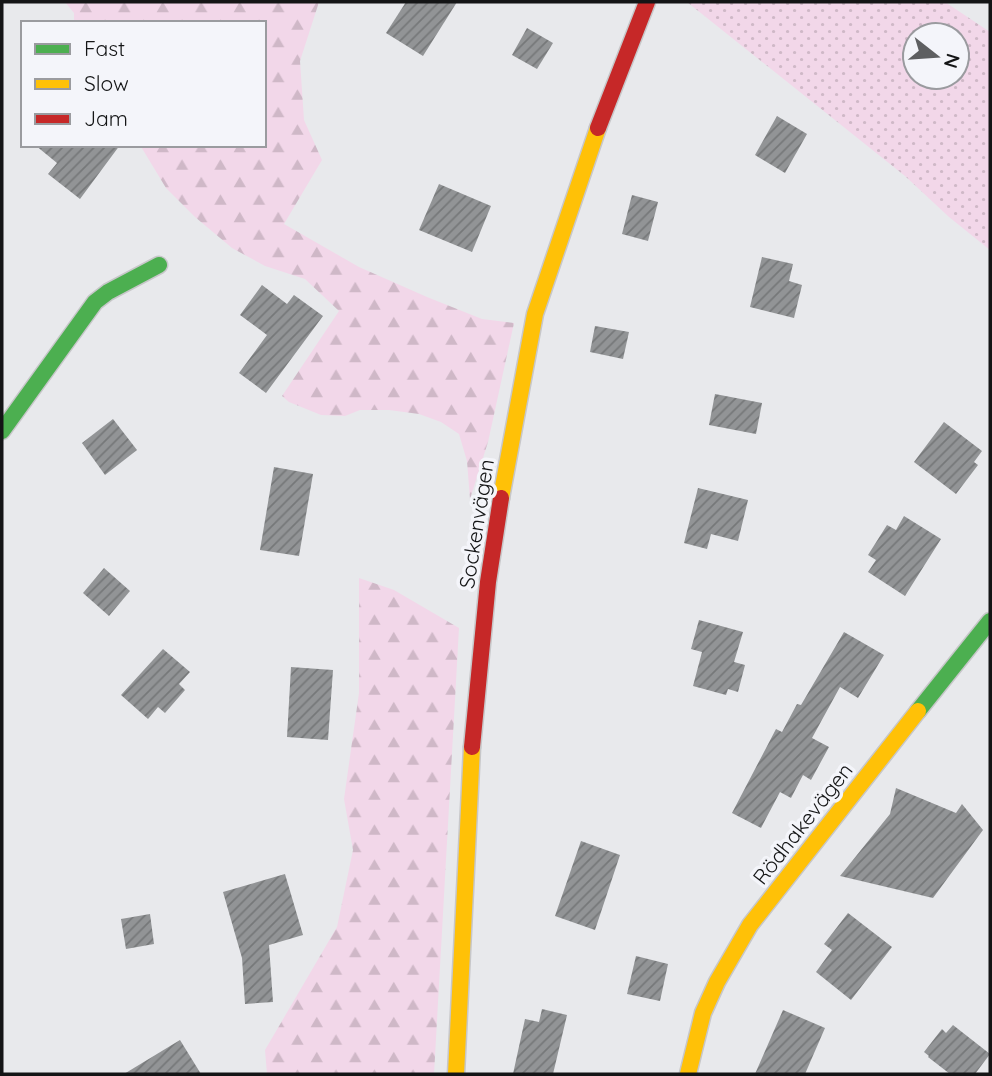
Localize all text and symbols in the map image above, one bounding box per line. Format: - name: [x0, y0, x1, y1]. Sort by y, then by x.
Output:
- legend: [21, 21, 266, 147]
- north arrow: [901, 21, 971, 91]
- text: Fast: [84, 35, 125, 61]
- text: N: [939, 51, 966, 71]
- text: Slow: [84, 70, 129, 96]
- text: Jam: [84, 105, 128, 131]
- street label: Sockenvägen: [453, 457, 499, 590]
- street label: Rödhakevägen: [747, 757, 858, 889]

